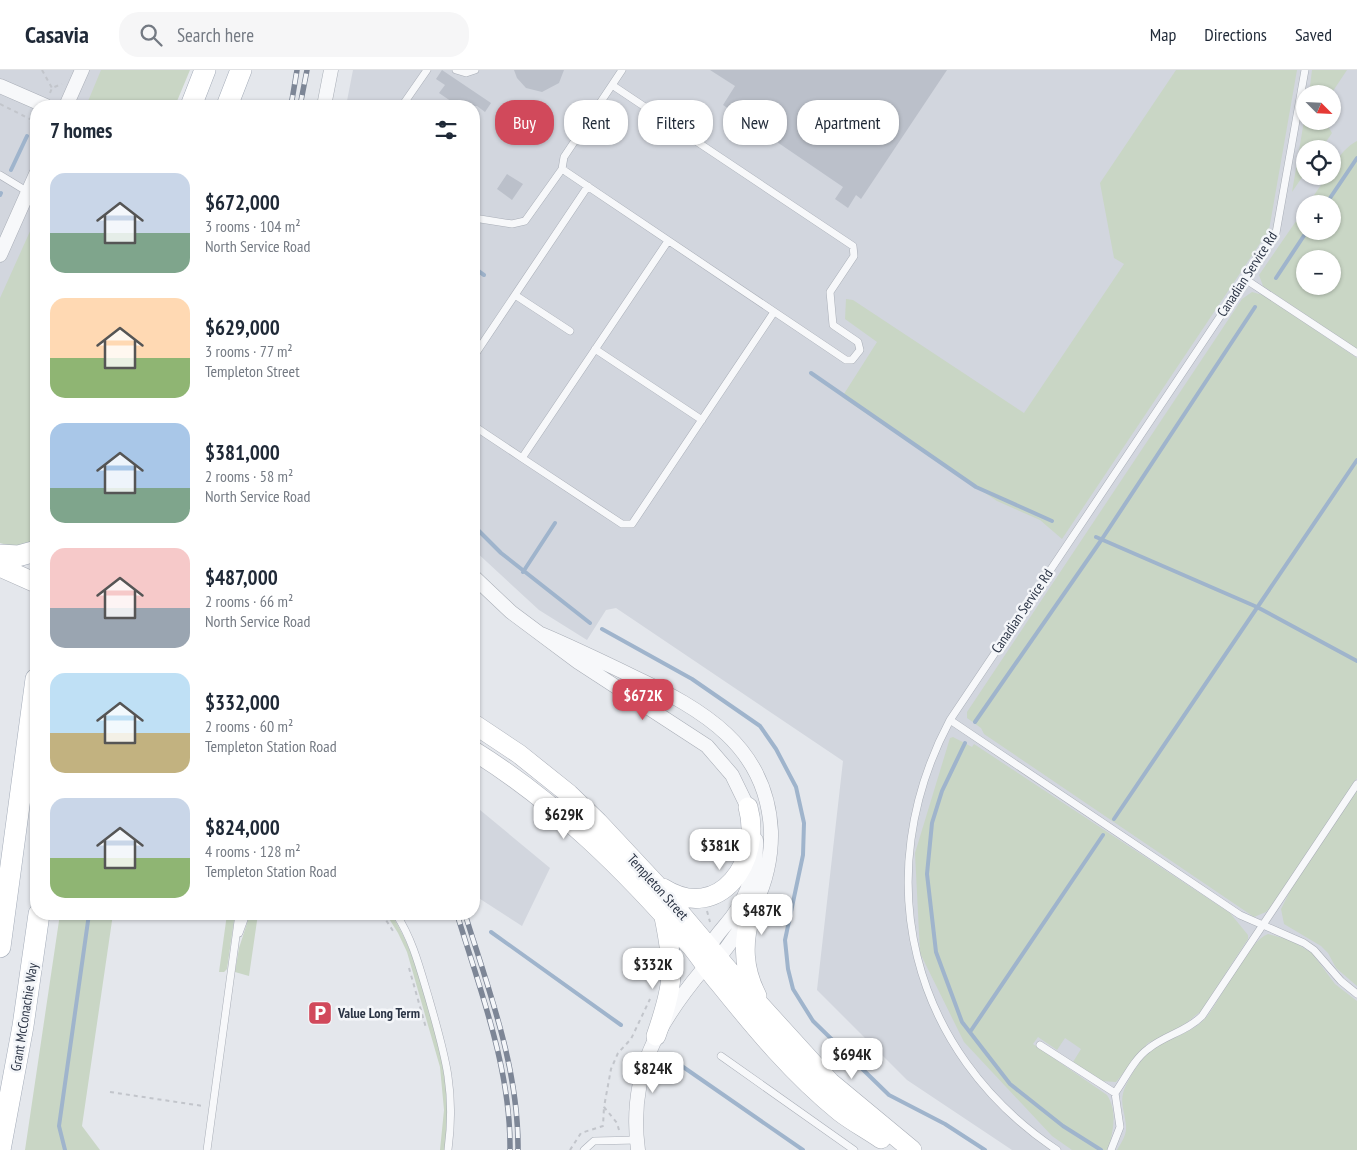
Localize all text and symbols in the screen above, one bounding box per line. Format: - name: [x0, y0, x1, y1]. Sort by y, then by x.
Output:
- search box: [119, 12, 469, 57]
- text: Casavia: [25, 19, 89, 50]
- icon: search: [137, 21, 165, 49]
- text: Search here: [177, 23, 254, 47]
- text: Map: [1150, 23, 1176, 46]
- text: Directions: [1204, 23, 1267, 46]
- text: Saved: [1295, 23, 1332, 46]
- north arrow: [1296, 85, 1341, 130]
- map controls: [1296, 85, 1341, 295]
- chip: Buy: [495, 100, 554, 145]
- chip: Rent: [564, 100, 628, 145]
- chip: Filters: [638, 100, 713, 145]
- chip: New: [723, 100, 787, 145]
- chip: Apartment: [797, 100, 899, 145]
- icon: filters: [432, 116, 460, 144]
- text: 7 homes: [50, 117, 112, 144]
- button: locate: [1296, 140, 1341, 185]
- text: $672,000: [205, 189, 280, 216]
- icon: home: [90, 193, 150, 253]
- button: +: [1296, 195, 1341, 240]
- text: 3 rooms · 104 m²: [205, 216, 301, 236]
- street label: Canadian Service Rd: [1213, 228, 1281, 320]
- text: North Service Road: [205, 236, 310, 256]
- button: −: [1296, 250, 1341, 295]
- text: $629,000: [205, 314, 280, 341]
- icon: home: [90, 318, 150, 378]
- text: 3 rooms · 77 m²: [205, 341, 293, 361]
- text: Templeton Street: [205, 361, 300, 381]
- text: $381,000: [205, 439, 280, 466]
- icon: home: [90, 443, 150, 503]
- text: 2 rooms · 58 m²: [205, 466, 293, 486]
- text: North Service Road: [205, 486, 310, 506]
- text: $487,000: [205, 564, 278, 591]
- street label: Canadian Service Rd: [987, 565, 1057, 657]
- icon: home: [90, 568, 150, 628]
- text: 2 rooms · 66 m²: [205, 591, 293, 611]
- text: North Service Road: [205, 611, 310, 631]
- pin: $672K: [608, 678, 678, 721]
- text: $672K: [624, 685, 662, 705]
- text: $332,000: [205, 689, 280, 716]
- icon: home: [90, 693, 150, 753]
- text: 2 rooms · 60 m²: [205, 716, 293, 736]
- text: Templeton Station Road: [205, 736, 337, 756]
- pin: $629K: [529, 798, 599, 840]
- text: $629K: [545, 804, 583, 824]
- text: $824,000: [205, 814, 280, 841]
- icon: home: [90, 818, 150, 878]
- pin: $381K: [685, 828, 755, 871]
- text: $381K: [701, 835, 739, 855]
- text: 4 rooms · 128 m²: [205, 841, 301, 861]
- street label: Templeton Street: [624, 850, 692, 924]
- text: Templeton Station Road: [205, 861, 337, 881]
- pin: $487K: [727, 894, 797, 936]
- text: $487K: [743, 900, 781, 920]
- pin: $332K: [618, 948, 688, 990]
- text: $332K: [634, 954, 672, 974]
- street label: Grant McConachie Way: [7, 961, 42, 1072]
- parking icon: Value Long Term: [307, 1000, 333, 1026]
- place label: Value Long Term: [337, 1004, 420, 1022]
- pin: $694K: [817, 1038, 887, 1080]
- text: $694K: [833, 1044, 871, 1064]
- pin: $824K: [618, 1052, 688, 1094]
- text: $824K: [634, 1058, 672, 1078]

